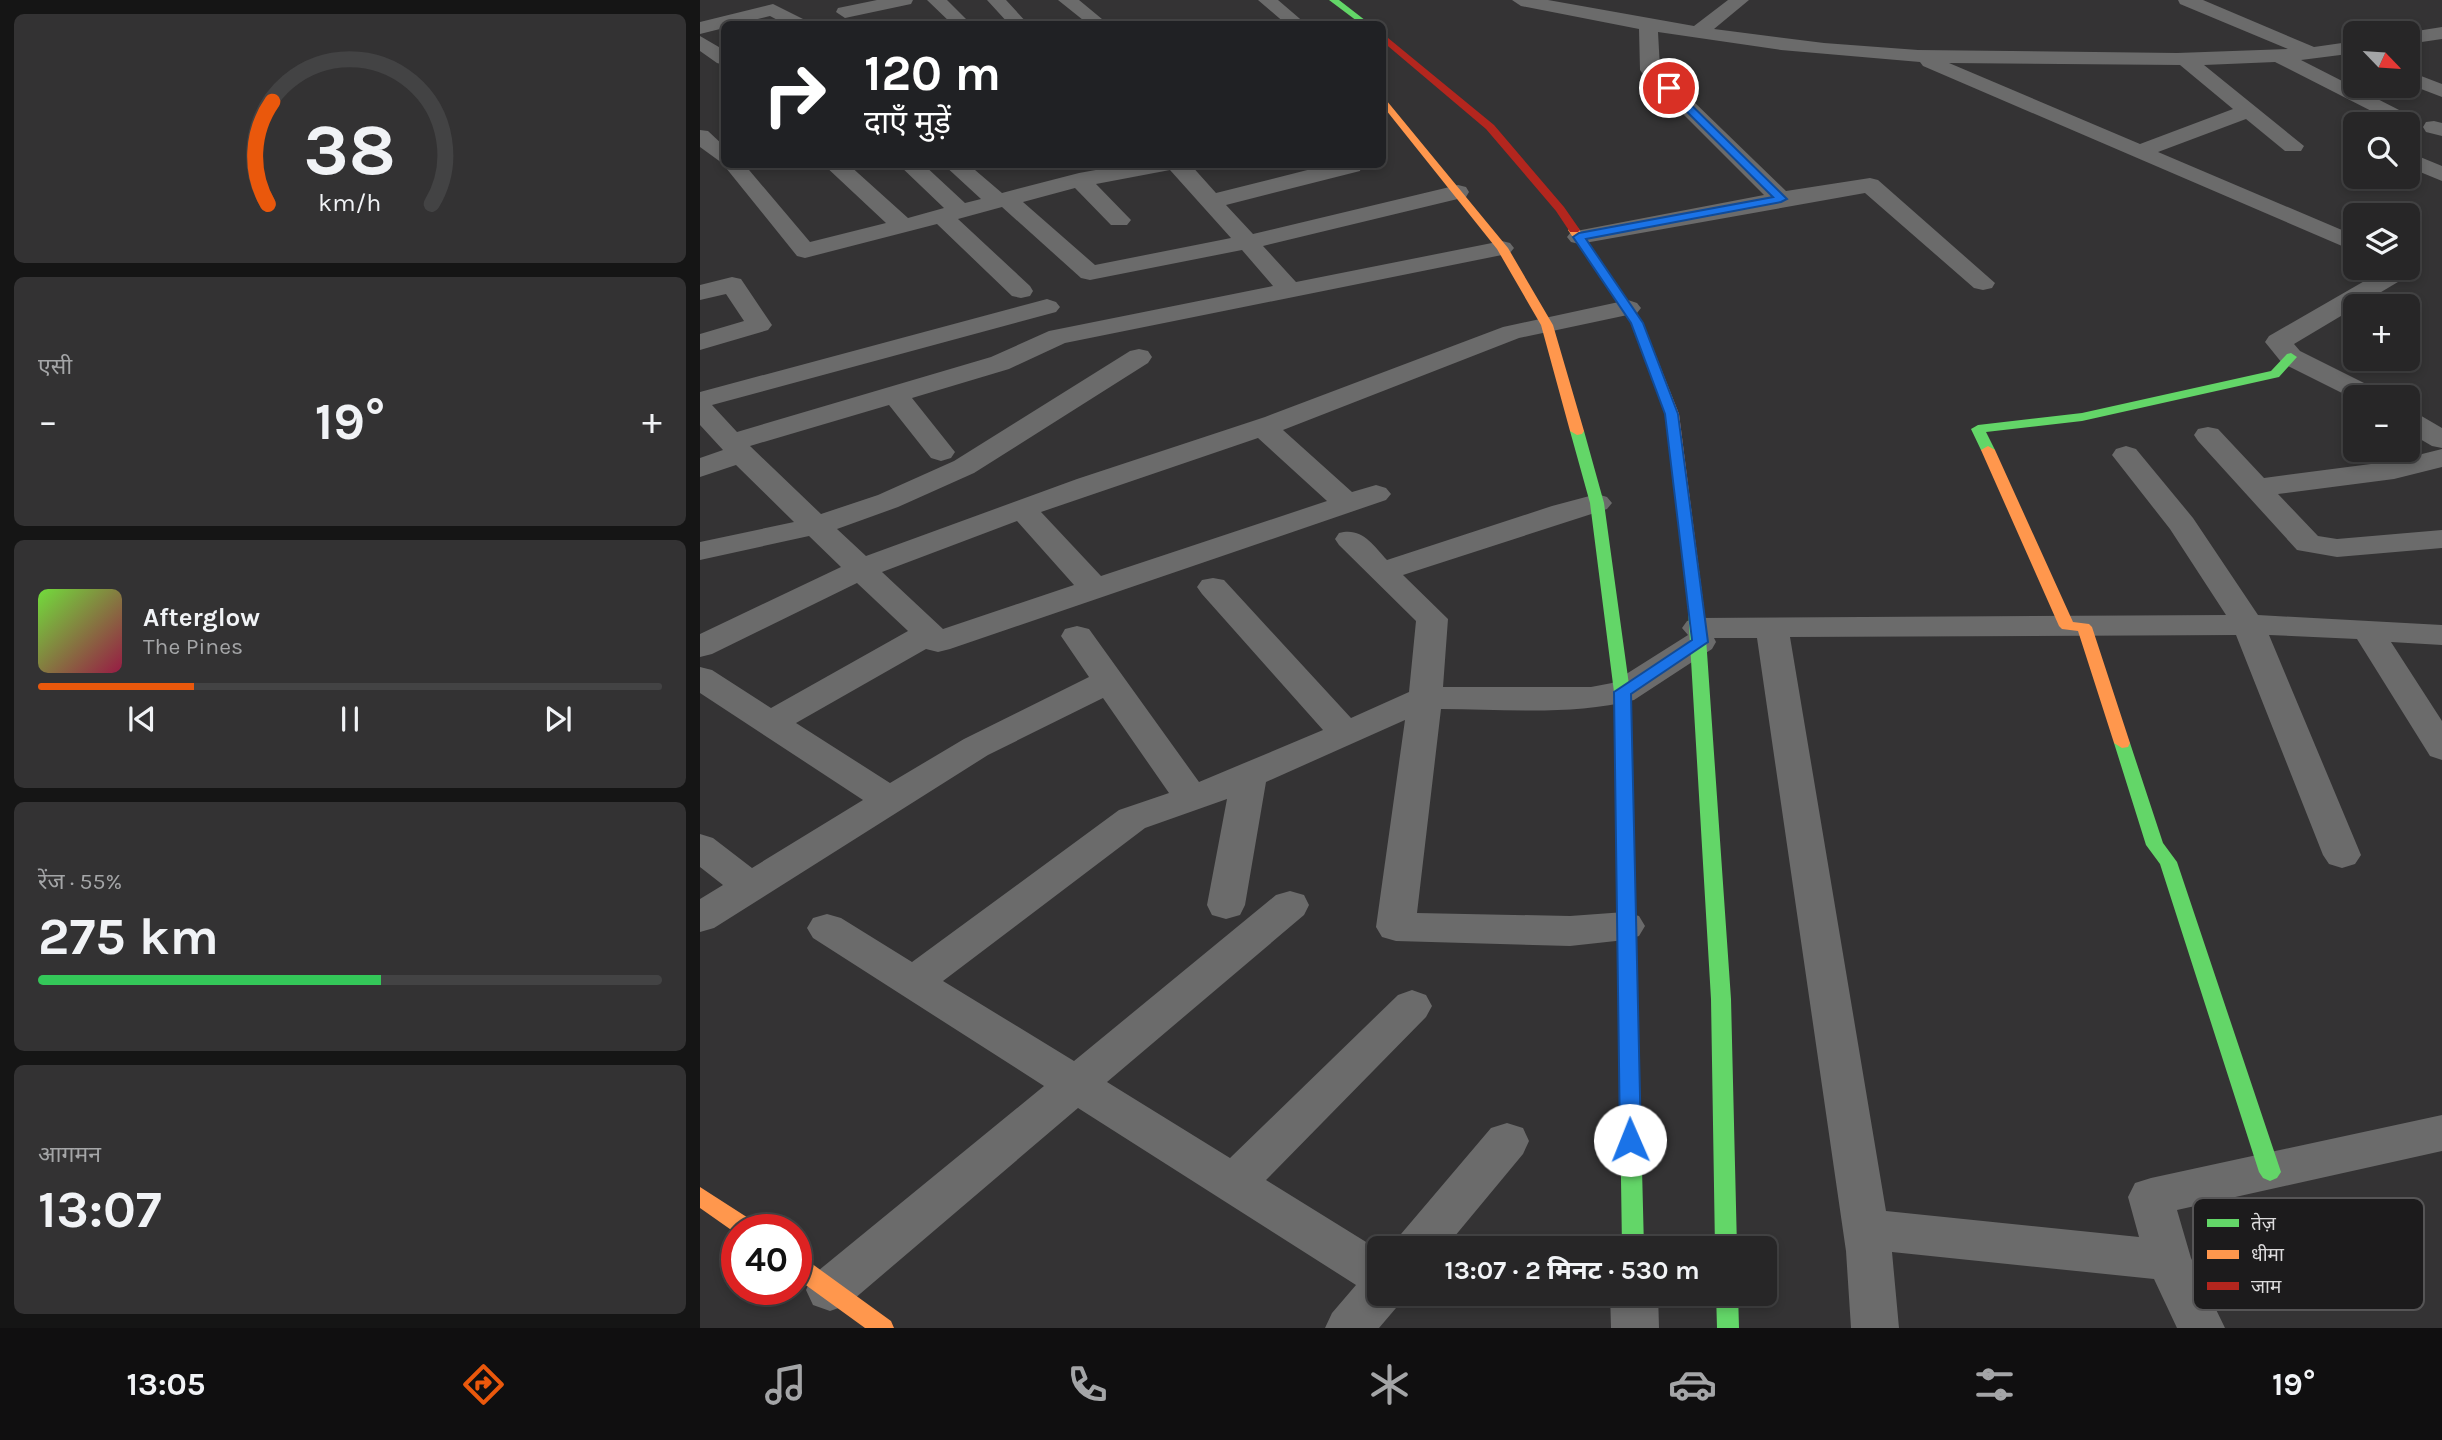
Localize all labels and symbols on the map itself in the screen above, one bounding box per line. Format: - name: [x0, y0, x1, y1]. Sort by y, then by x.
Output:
- north arrow: [2343, 21, 2420, 98]
- pin: [1639, 58, 1699, 118]
- position arrow: [1593, 1103, 1667, 1177]
- legend: [2193, 1198, 2424, 1310]
- text: तेज़: [2251, 1212, 2277, 1235]
- speed limit sign: 40: [721, 1214, 812, 1305]
- text: धीमा: [2251, 1244, 2285, 1266]
- text: जाम: [2251, 1276, 2282, 1298]

